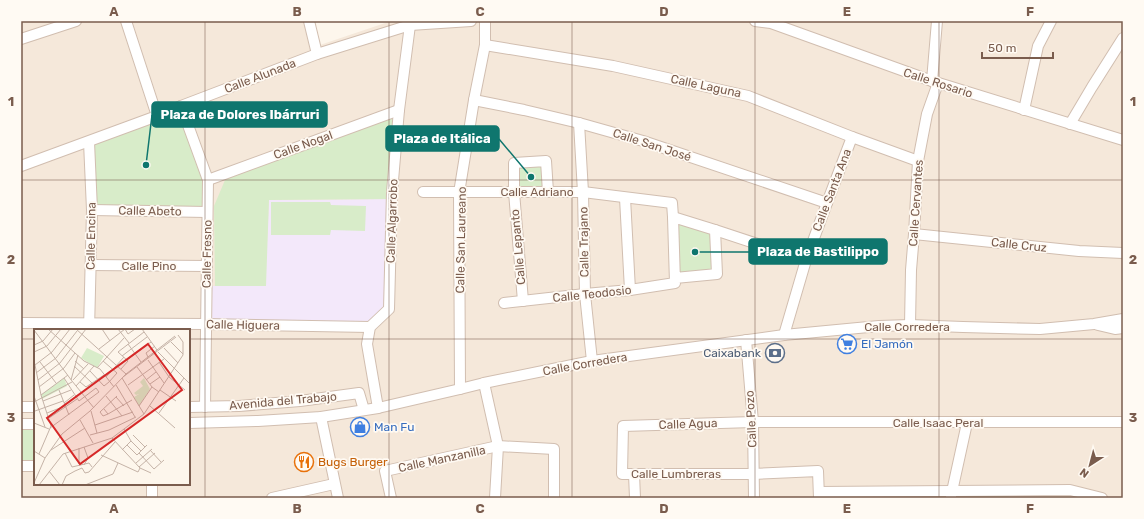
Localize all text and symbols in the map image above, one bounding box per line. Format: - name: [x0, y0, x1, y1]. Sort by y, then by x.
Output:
- text: A: [109, 4, 119, 19]
- text: B: [292, 4, 302, 19]
- text: C: [475, 4, 485, 19]
- text: D: [659, 4, 669, 19]
- text: E: [843, 4, 851, 19]
- text: F: [1026, 4, 1034, 19]
- scale bar: [982, 34, 1053, 60]
- text: 50 m: [988, 41, 1016, 55]
- street label: Calle Alunada: [222, 56, 298, 96]
- street label: Calle Rosario: [902, 65, 974, 101]
- street label: Calle Laguna: [669, 72, 743, 100]
- text: 1: [8, 94, 14, 109]
- text: 1: [1130, 94, 1136, 109]
- callout: Plaza de Dolores Ibárruri: [152, 102, 327, 127]
- text: Plaza de Dolores Ibárruri: [161, 107, 319, 122]
- callout: Plaza de Itálica: [386, 126, 499, 151]
- street label: Calle San José: [611, 126, 693, 164]
- street label: Calle Nogal: [271, 128, 335, 162]
- text: Plaza de Itálica: [393, 131, 491, 146]
- street label: Calle Santa Ana: [810, 147, 854, 233]
- street label: Calle Cervantes: [906, 159, 926, 247]
- street label: Calle Algarrobo: [384, 178, 400, 263]
- street label: Calle Adriano: [500, 185, 574, 199]
- street label: Calle San Laureano: [453, 186, 469, 294]
- street label: Calle Encina: [83, 202, 99, 270]
- street label: Calle Abeto: [118, 203, 182, 219]
- street label: Calle Trajano: [576, 206, 592, 278]
- street label: Calle Lepanto: [508, 208, 528, 285]
- street label: Calle Fresno: [199, 220, 215, 288]
- street label: Calle Cruz: [990, 235, 1048, 255]
- callout: Plaza de Bastilippo: [749, 239, 887, 264]
- text: Plaza de Bastilippo: [757, 244, 879, 259]
- text: 2: [7, 252, 15, 267]
- text: 2: [1129, 252, 1137, 267]
- street label: Calle Pino: [122, 259, 177, 273]
- street label: Calle Teodosio: [552, 283, 632, 305]
- street label: Calle Higuera: [206, 317, 280, 333]
- street label: Calle Corredera: [864, 320, 950, 334]
- inset map: [34, 329, 190, 485]
- supermarket icon: El Jamón: [836, 333, 858, 355]
- place label: El Jamón: [861, 337, 913, 351]
- bank icon: Caixabank: [764, 342, 786, 364]
- place label: Caixabank: [703, 346, 762, 360]
- street label: Calle Corredera: [542, 350, 628, 378]
- street label: Avenida del Trabajo: [229, 389, 338, 413]
- street label: Calle Pozo: [743, 390, 759, 448]
- text: 3: [7, 410, 16, 425]
- text: 3: [1129, 410, 1138, 425]
- shop icon: Man Fu: [349, 416, 371, 438]
- street label: Calle Agua: [658, 416, 718, 432]
- street label: Calle Isaac Peral: [893, 416, 983, 430]
- place label: Man Fu: [374, 420, 414, 434]
- street label: Calle Manzanilla: [397, 443, 487, 475]
- north arrow: [1070, 445, 1110, 485]
- restaurant icon: Bugs Burger: [293, 451, 315, 473]
- place label: Bugs Burger: [318, 455, 388, 469]
- text: N: [1077, 465, 1091, 480]
- street label: Calle Lumbreras: [631, 467, 721, 481]
- text: A: [109, 501, 119, 516]
- text: B: [292, 501, 302, 516]
- text: C: [475, 501, 485, 516]
- text: D: [659, 501, 669, 516]
- text: E: [843, 501, 851, 516]
- text: F: [1026, 501, 1034, 516]

